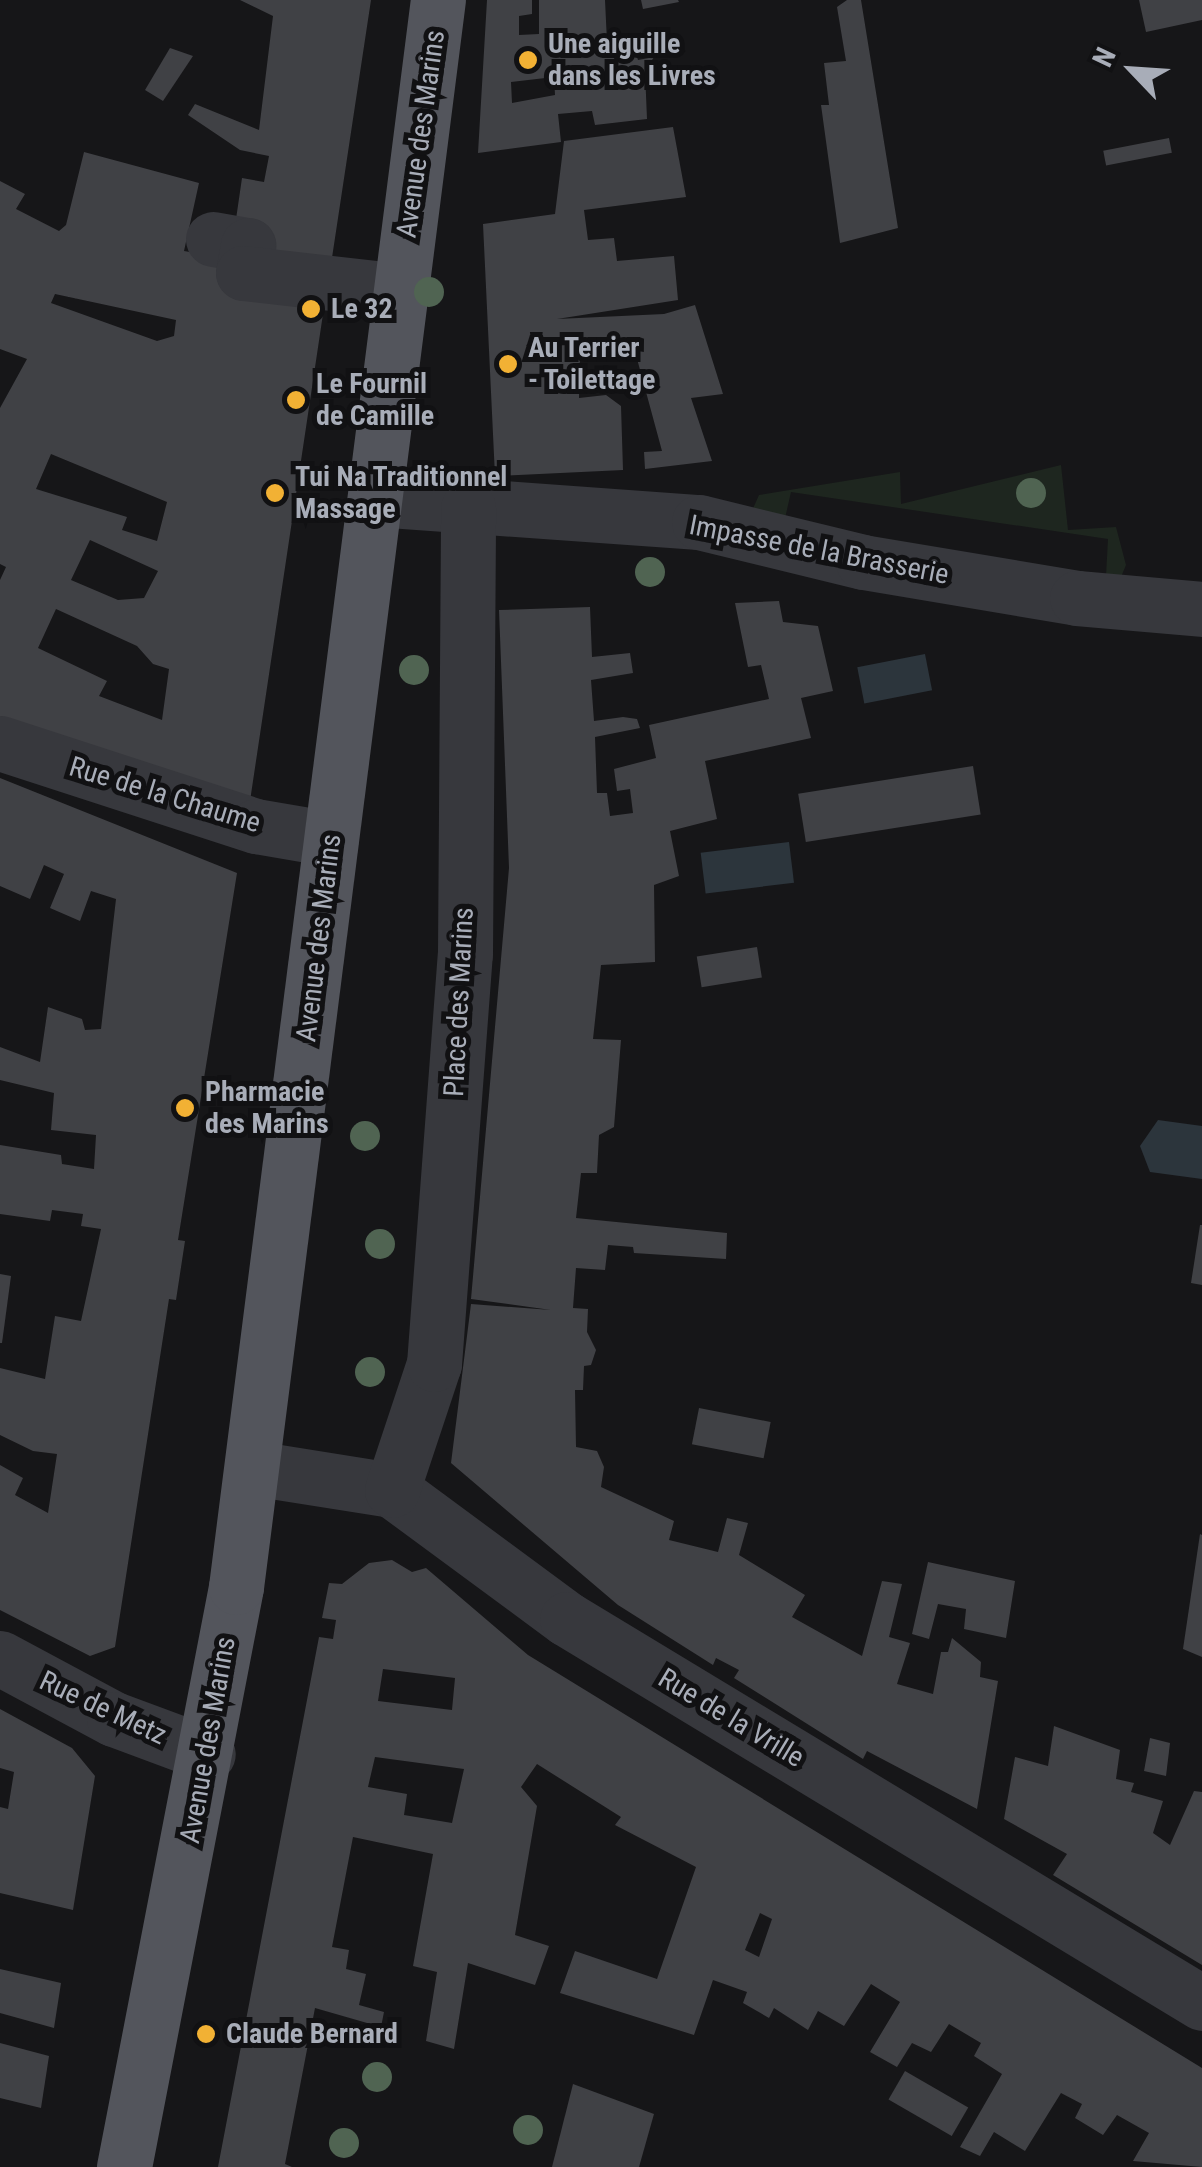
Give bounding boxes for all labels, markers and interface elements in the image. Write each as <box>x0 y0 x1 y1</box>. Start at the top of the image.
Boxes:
north arrow <box>1082 20 1182 120</box>
place label: Une aiguille dans les Livres <box>548 27 716 93</box>
street label: Avenue des Marins <box>390 28 452 240</box>
text: N <box>1086 42 1123 72</box>
marker: Une aiguille dans les Livres <box>517 49 539 71</box>
place label: Le 32 <box>331 292 393 326</box>
marker: Le 32 <box>300 298 322 320</box>
place label: Au Terrier - Toilettage <box>528 331 656 397</box>
marker: Au Terrier - Toilettage <box>497 353 519 375</box>
place label: Le Fournil de Camille <box>316 367 434 433</box>
marker: Le Fournil de Camille <box>285 389 307 411</box>
place label: Tui Na Traditionnel Massage <box>295 460 508 526</box>
marker: Tui Na Traditionnel Massage <box>264 482 286 504</box>
street label: Impasse de la Brasserie <box>686 508 952 592</box>
street label: Rue de la Chaume <box>65 750 265 840</box>
street label: Avenue des Marins <box>290 832 348 1044</box>
street label: Place des Marins <box>437 906 481 1098</box>
place label: Pharmacie des Marins <box>205 1075 329 1141</box>
marker: Pharmacie des Marins <box>174 1097 196 1119</box>
street label: Avenue des Marins <box>173 1634 243 1846</box>
street label: Rue de la Vrille <box>652 1661 810 1775</box>
street label: Rue de Metz <box>34 1664 172 1752</box>
place label: Claude Bernard <box>226 2017 398 2051</box>
marker: Claude Bernard <box>195 2023 217 2045</box>

